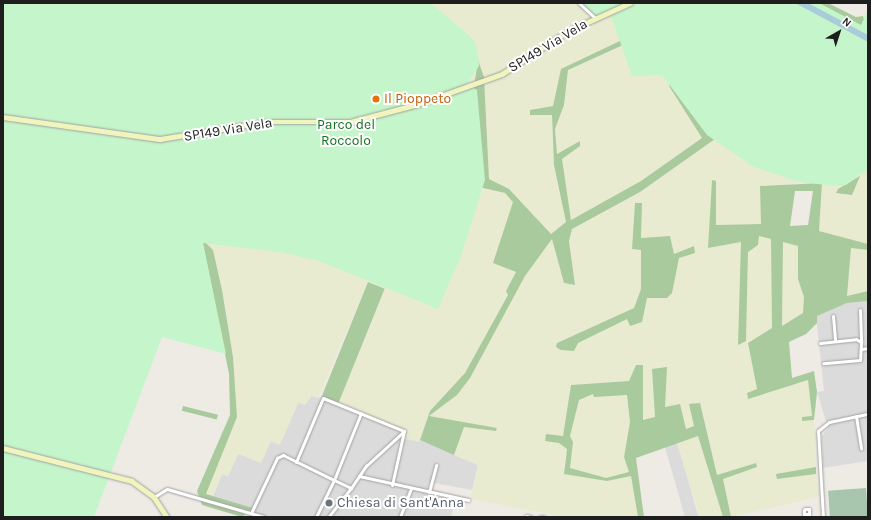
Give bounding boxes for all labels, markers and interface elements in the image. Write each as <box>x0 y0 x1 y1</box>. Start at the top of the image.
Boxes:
north arrow <box>819 12 859 52</box>
text: N <box>840 15 854 30</box>
street label: SP149 Via Vela <box>505 16 591 76</box>
place label: Il Pioppeto <box>384 91 451 107</box>
marker: Il Pioppeto <box>371 94 381 104</box>
street label: SP149 Via Vela <box>183 115 273 145</box>
park label: Parco del Roccolo <box>317 117 375 150</box>
place label: Chiesa di Sant'Anna <box>337 495 464 511</box>
marker: Chiesa di Sant'Anna <box>324 498 334 508</box>

